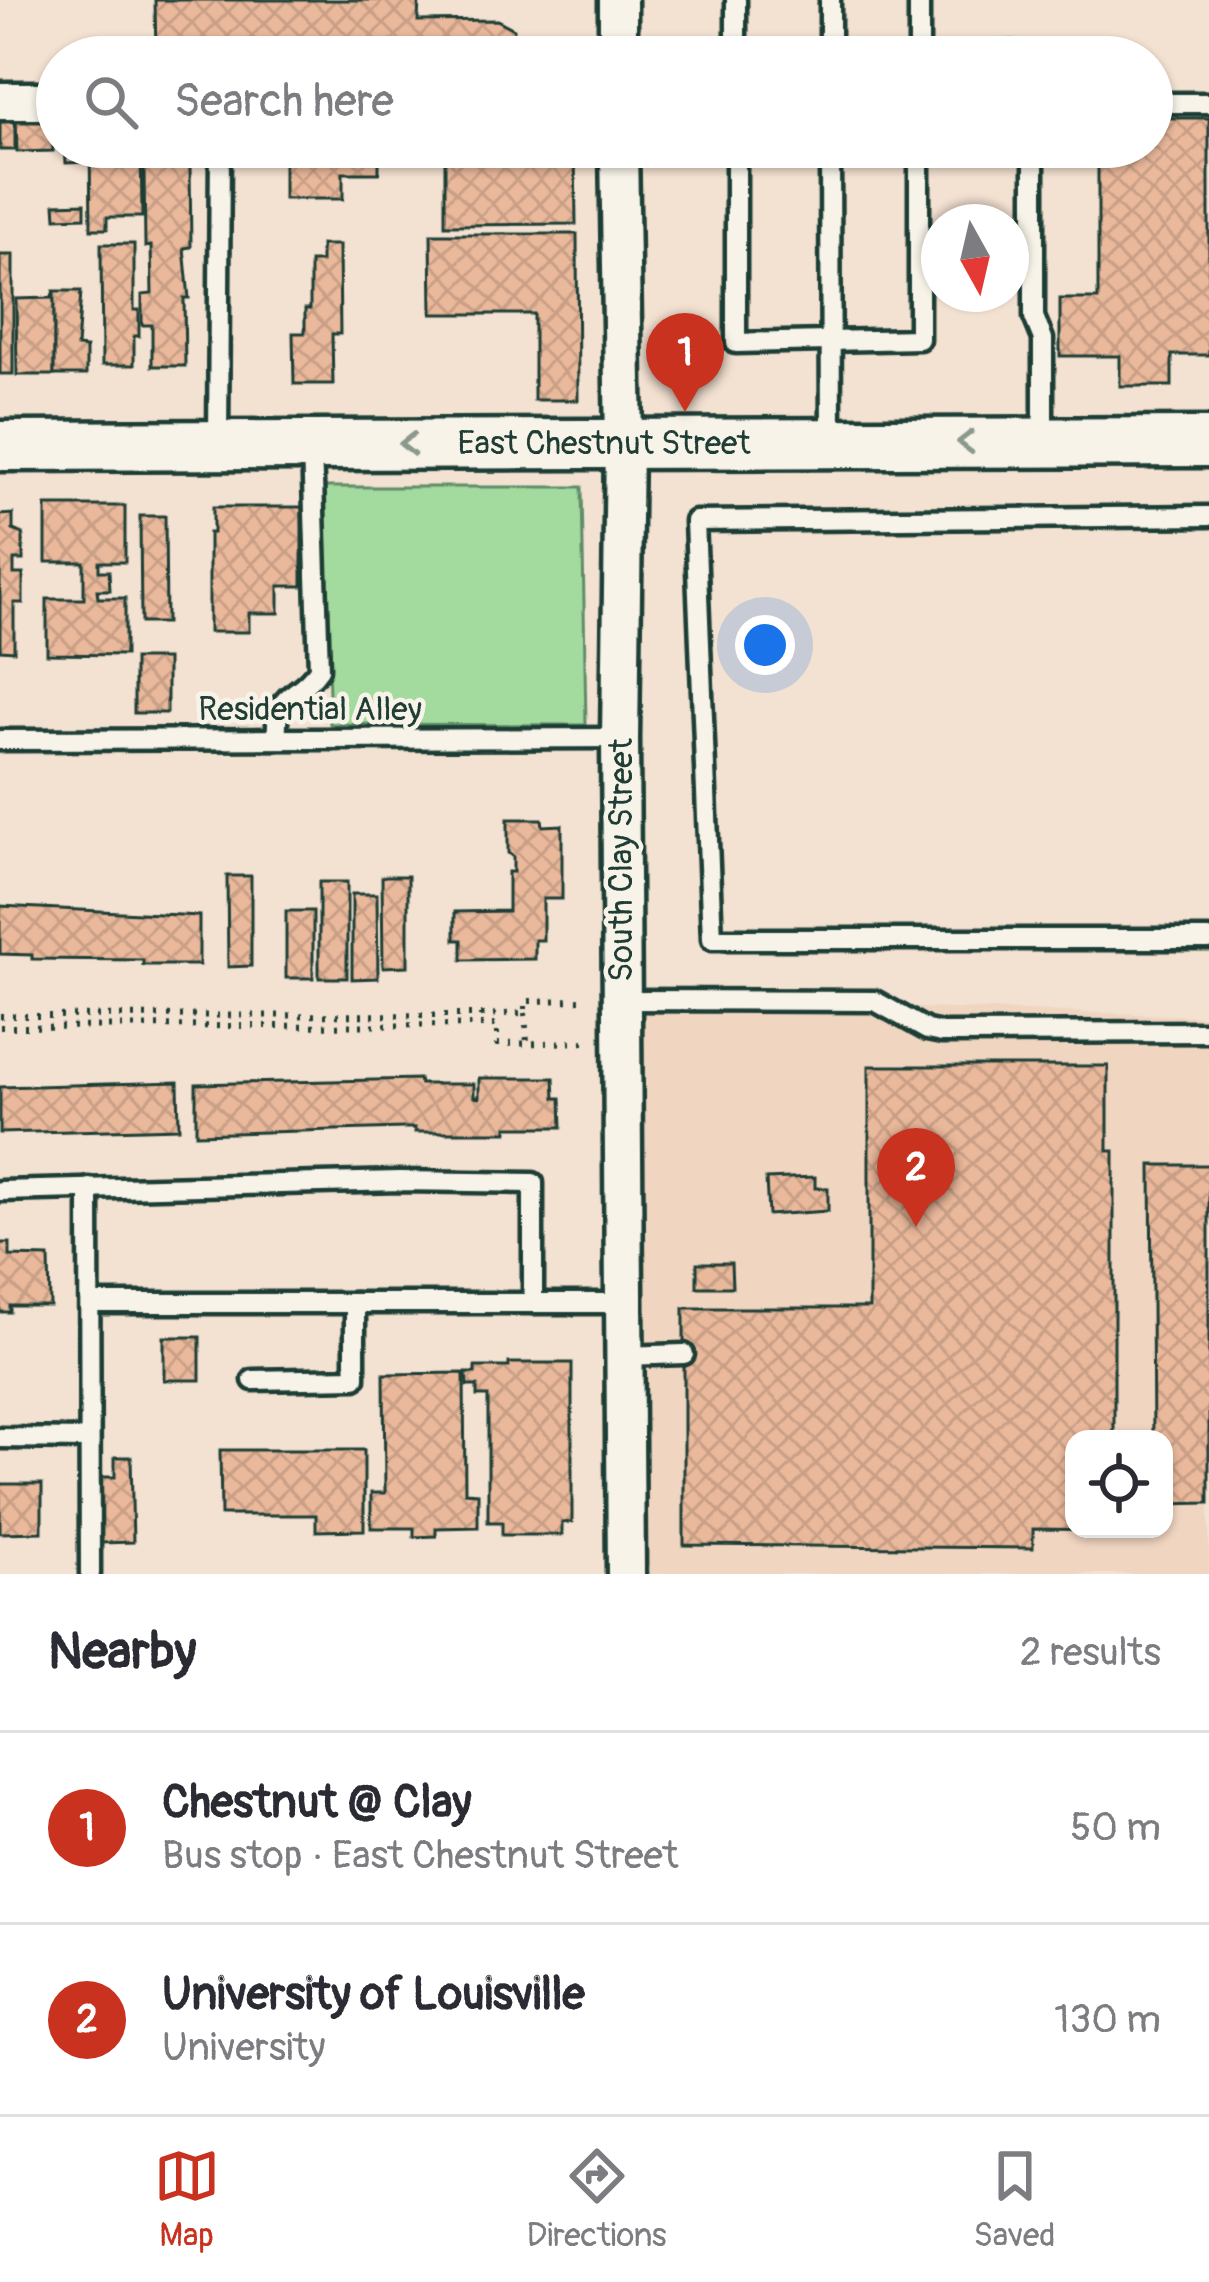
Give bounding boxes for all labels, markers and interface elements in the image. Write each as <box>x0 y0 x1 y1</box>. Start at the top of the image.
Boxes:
search box <box>36 36 1173 168</box>
icon: search <box>78 69 144 135</box>
text: Search here <box>174 74 394 130</box>
north arrow <box>921 204 1029 312</box>
pin: 1 <box>646 313 724 412</box>
street label: East Chestnut Street <box>457 423 751 464</box>
one-way arrow <box>956 429 974 455</box>
one-way arrow <box>398 430 417 456</box>
your location <box>735 615 795 675</box>
street label: Residential Alley <box>198 689 422 730</box>
street label: South Clay Street <box>601 737 642 982</box>
pin: 2 <box>877 1128 955 1227</box>
map controls <box>1065 1430 1173 1538</box>
button: locate <box>1065 1430 1173 1538</box>
text: Nearby <box>48 1620 196 1684</box>
text: 2 results <box>1020 1628 1161 1677</box>
text: Chestnut @ Clay <box>162 1775 472 1831</box>
text: 1 <box>79 1803 95 1852</box>
text: 50 m <box>1070 1803 1161 1852</box>
text: Bus stop · East Chestnut Street <box>162 1831 678 1880</box>
text: University of Louisville <box>162 1967 585 2023</box>
text: 2 <box>76 1995 98 2044</box>
text: 130 m <box>1054 1995 1161 2044</box>
text: University <box>162 2023 325 2072</box>
tab: Map <box>154 2143 220 2256</box>
tab: Directions <box>527 2143 667 2256</box>
tab: Saved <box>974 2143 1055 2256</box>

